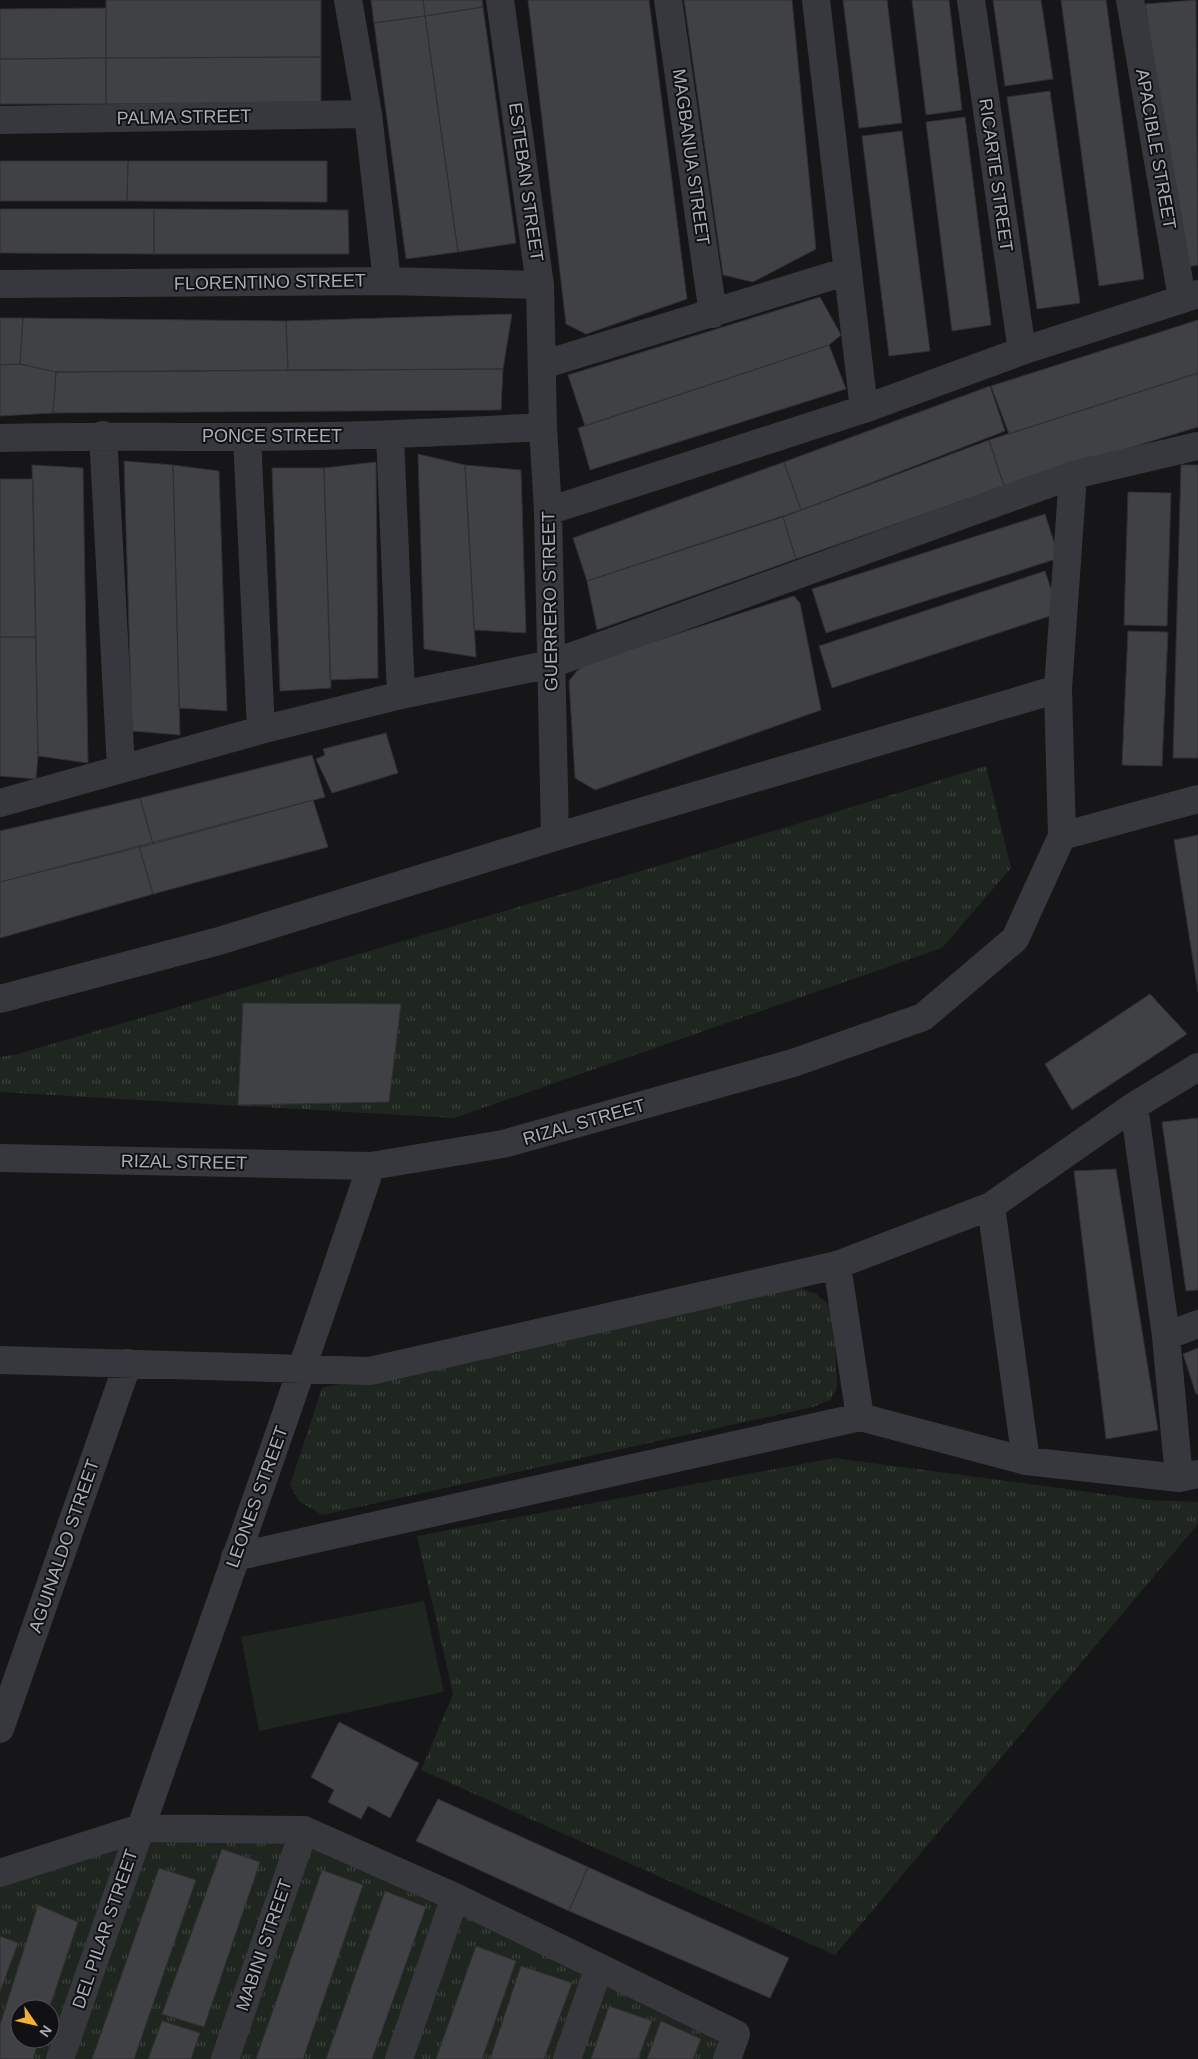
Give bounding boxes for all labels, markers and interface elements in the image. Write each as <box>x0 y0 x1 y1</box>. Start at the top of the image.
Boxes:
street label: MAGBANUA STREET <box>669 67 713 247</box>
street label: APACIBLE STREET <box>1132 67 1180 231</box>
street label: RICARTE STREET <box>975 97 1017 253</box>
street label: ESTEBAN STREET <box>505 101 547 263</box>
street label: PALMA STREET <box>116 106 252 128</box>
street label: FLORENTINO STREET <box>174 270 366 294</box>
street label: PONCE STREET <box>202 426 342 446</box>
street label: GUERRERO STREET <box>538 511 562 691</box>
street label: RIZAL STREET <box>521 1095 647 1149</box>
street label: RIZAL STREET <box>121 1151 247 1173</box>
street label: LEONES STREET <box>222 1424 292 1570</box>
street label: AGUINALDO STREET <box>25 1457 103 1635</box>
street label: DEL PILAR STREET <box>68 1847 142 2011</box>
street label: MABINI STREET <box>232 1876 296 2014</box>
north arrow <box>10 1999 60 2049</box>
text: N <box>36 2023 55 2040</box>

